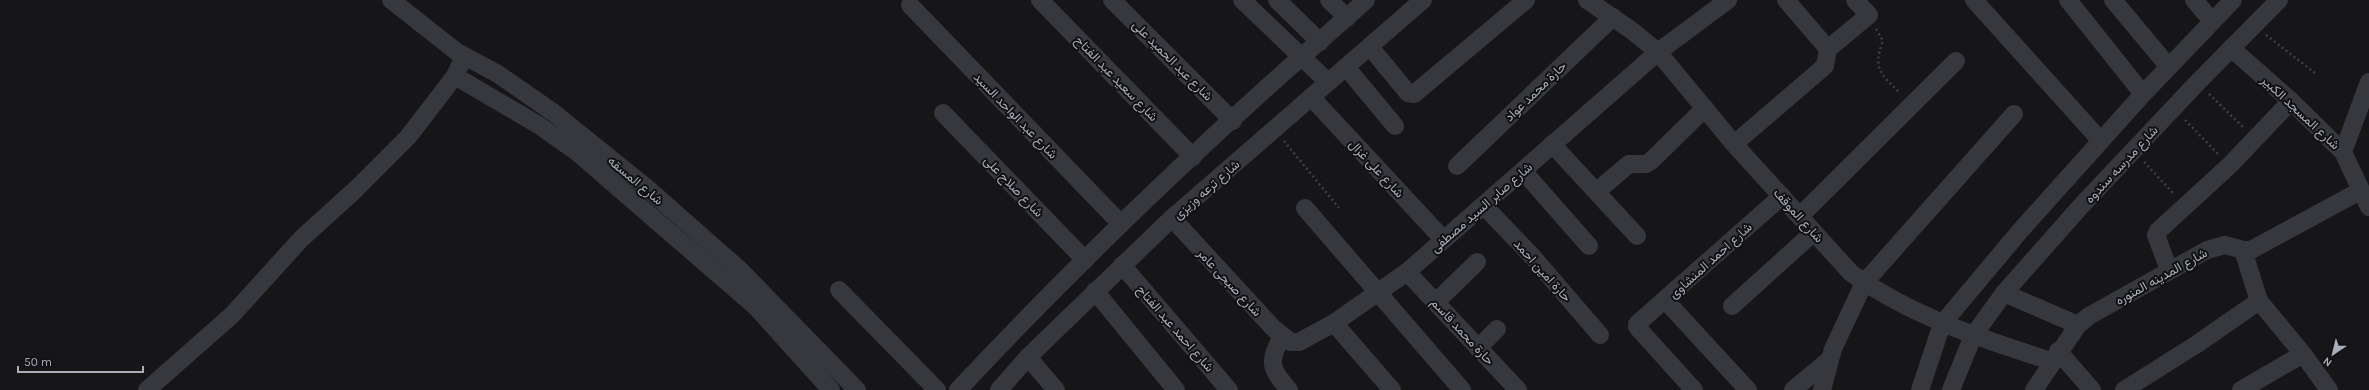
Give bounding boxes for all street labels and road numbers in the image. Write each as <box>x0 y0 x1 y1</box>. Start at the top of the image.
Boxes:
street label: شارع عبد الحميد على <box>1128 17 1216 105</box>
street label: شارع سعيد عبد الفتاح <box>1070 32 1161 126</box>
street label: حارة محمد عواد <box>1501 58 1570 125</box>
street label: شارع عبد الواحد السيد <box>969 69 1061 163</box>
street label: شارع المسجد الكبير <box>2256 72 2343 154</box>
street label: شارع مدرسه سندوه <box>2082 123 2162 207</box>
street label: شارع على غزال <box>1344 136 1407 202</box>
street label: شارع المسقه <box>604 153 666 209</box>
street label: شارع صلاح على <box>979 153 1047 221</box>
street label: شارع ترعه وزيزى <box>1170 157 1244 224</box>
street label: شارع صابر السيد مصطفى <box>1427 159 1537 257</box>
street label: شارع الموقف <box>1769 185 1827 247</box>
street label: شارع احمد المنشاوى <box>1666 219 1756 303</box>
street label: حارة امين احمد <box>1510 236 1575 305</box>
street label: شارع صبحى عامر <box>1192 245 1265 321</box>
street label: شارع المدينه المنوره <box>2113 245 2211 310</box>
street label: شارع احمد عبد الفتاح <box>1132 282 1217 376</box>
street label: حارة محمد قاسم <box>1427 295 1498 369</box>

